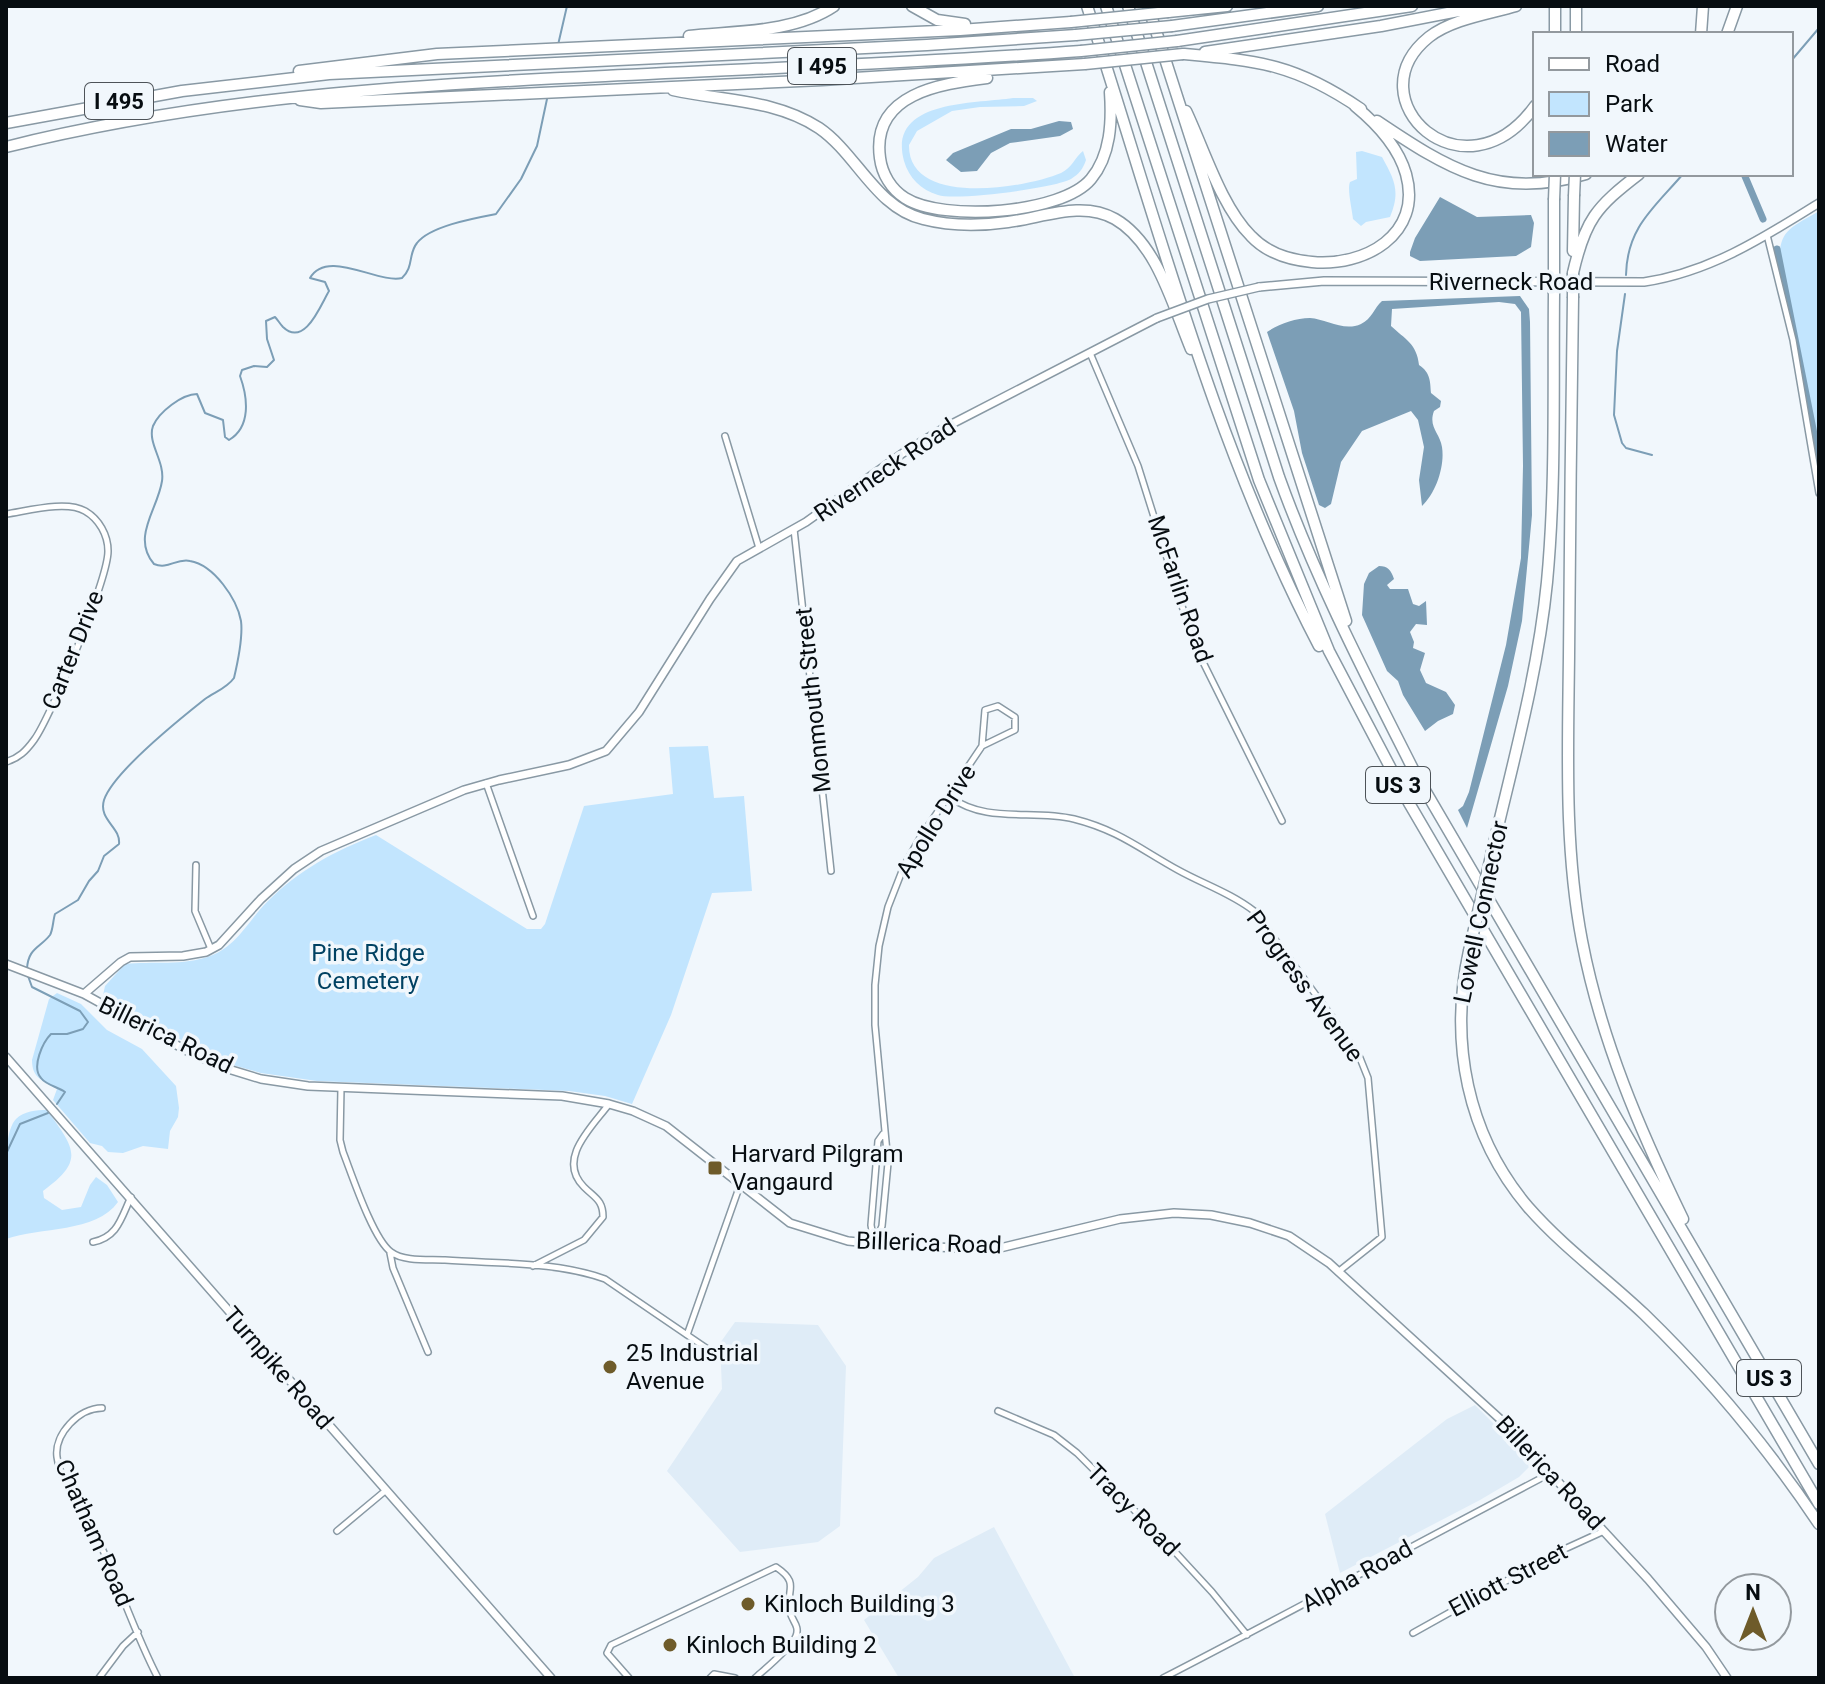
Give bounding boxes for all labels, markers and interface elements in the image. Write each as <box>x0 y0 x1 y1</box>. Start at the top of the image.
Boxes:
legend <box>1533 32 1793 176</box>
road number: I 495 <box>788 48 856 84</box>
text: Road <box>1605 50 1660 78</box>
road number: I 495 <box>85 83 153 119</box>
text: Park <box>1605 90 1654 118</box>
text: Water <box>1605 130 1668 158</box>
street label: Riverneck Road <box>1429 268 1593 296</box>
street label: Riverneck Road <box>809 412 961 528</box>
street label: McFarlin Road <box>1142 512 1218 666</box>
street label: Carter Drive <box>36 586 110 714</box>
street label: Monmouth Street <box>789 606 837 794</box>
street label: Apollo Drive <box>890 759 982 883</box>
road number: US 3 <box>1366 767 1430 803</box>
street label: Lowell Connector <box>1448 818 1514 1006</box>
street label: Progress Avenue <box>1241 905 1369 1067</box>
park label: Pine Ridge Cemetery <box>311 939 425 995</box>
street label: Billerica Road <box>94 990 238 1080</box>
place label: Harvard Pilgram Vangaurd <box>731 1140 903 1196</box>
marker: Harvard Pilgram Vangaurd <box>706 1159 724 1177</box>
street label: Billerica Road <box>856 1226 1002 1260</box>
street label: Turnpike Road <box>217 1301 339 1435</box>
place label: 25 Industrial Avenue <box>626 1339 759 1395</box>
marker: 25 Industrial Avenue <box>601 1358 619 1376</box>
road number: US 3 <box>1737 1360 1801 1396</box>
street label: Billerica Road <box>1490 1410 1610 1536</box>
street label: Chatham Road <box>49 1455 139 1611</box>
street label: Tracy Road <box>1081 1458 1185 1562</box>
street label: Alpha Road <box>1297 1534 1417 1618</box>
street label: Elliott Street <box>1444 1537 1572 1623</box>
north arrow <box>1713 1572 1793 1652</box>
text: N <box>1745 1580 1761 1605</box>
place label: Kinloch Building 3 <box>764 1590 955 1618</box>
marker: Kinloch Building 3 <box>739 1595 757 1613</box>
place label: Kinloch Building 2 <box>686 1631 877 1659</box>
marker: Kinloch Building 2 <box>661 1636 679 1654</box>

